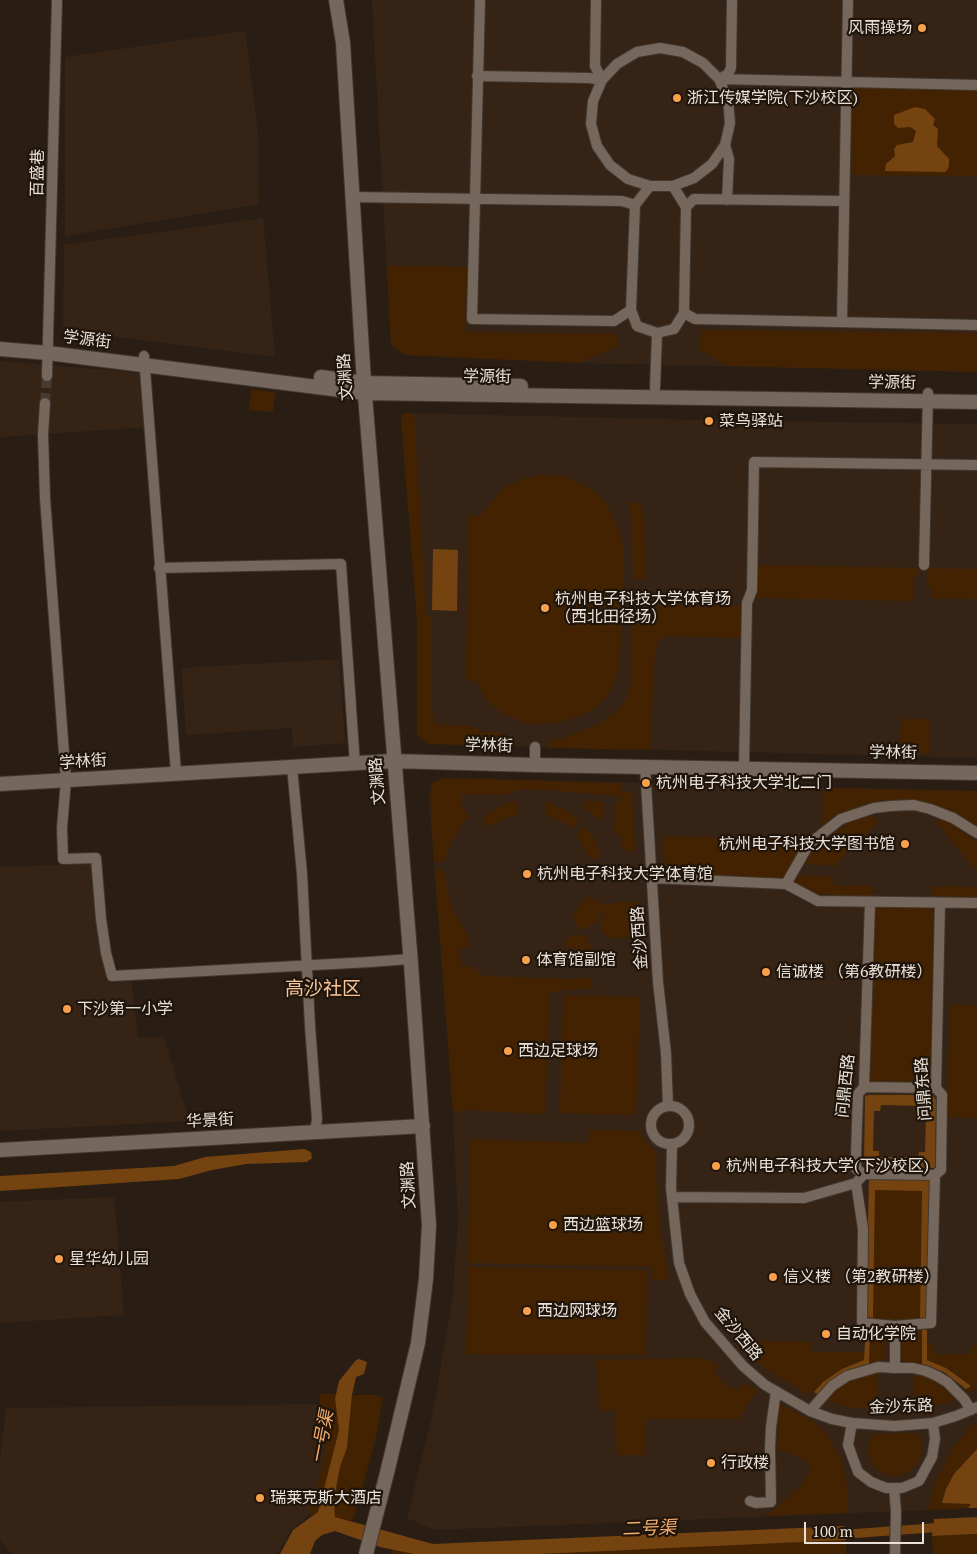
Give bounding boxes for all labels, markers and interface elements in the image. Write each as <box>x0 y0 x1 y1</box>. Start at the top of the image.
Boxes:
place label: 风雨操场 <box>848 18 912 38</box>
marker: 风雨操场 <box>916 22 928 34</box>
place label: 浙江传媒学院(下沙校区) <box>687 88 858 108</box>
marker: 浙江传媒学院(下沙校区) <box>671 92 683 104</box>
street label: 百盛巷 <box>28 149 48 197</box>
street label: 学源街 <box>62 328 112 352</box>
street label: 文渊路 <box>335 352 357 402</box>
street label: 学源街 <box>463 367 511 387</box>
street label: 学源街 <box>868 373 916 393</box>
place label: 菜鸟驿站 <box>719 411 783 431</box>
marker: 菜鸟驿站 <box>703 415 715 427</box>
place label: 杭州电子科技大学体育场 （西北田径场） <box>555 589 731 627</box>
marker: 杭州电子科技大学体育场 （西北田径场） <box>539 602 551 614</box>
street label: 学林街 <box>465 736 513 756</box>
street label: 学林街 <box>869 743 917 763</box>
street label: 学林街 <box>58 751 108 773</box>
street label: 文渊路 <box>366 756 390 806</box>
place label: 杭州电子科技大学北二门 <box>656 773 832 793</box>
marker: 杭州电子科技大学北二门 <box>640 777 652 789</box>
place label: 杭州电子科技大学图书馆 <box>719 834 895 854</box>
marker: 杭州电子科技大学图书馆 <box>899 838 911 850</box>
place label: 杭州电子科技大学体育馆 <box>537 864 713 884</box>
marker: 杭州电子科技大学体育馆 <box>521 868 533 880</box>
street label: 金沙西路 <box>628 905 652 971</box>
place label: 体育馆副馆 <box>536 950 616 970</box>
marker: 体育馆副馆 <box>520 954 532 966</box>
place label: 信诚楼 （第6教研楼） <box>776 962 932 982</box>
marker: 信诚楼 （第6教研楼） <box>760 966 772 978</box>
district label: 高沙社区 <box>285 979 361 1001</box>
place label: 下沙第一小学 <box>77 999 173 1019</box>
marker: 下沙第一小学 <box>61 1003 73 1015</box>
place label: 西边足球场 <box>518 1041 598 1061</box>
marker: 西边足球场 <box>502 1045 514 1057</box>
street label: 问鼎西路 <box>833 1053 859 1119</box>
street label: 问鼎东路 <box>912 1056 936 1122</box>
street label: 华景街 <box>186 1110 234 1132</box>
place label: 杭州电子科技大学(下沙校区) <box>726 1156 929 1176</box>
marker: 杭州电子科技大学(下沙校区) <box>710 1160 722 1172</box>
street label: 文渊路 <box>398 1161 420 1209</box>
place label: 西边篮球场 <box>563 1215 643 1235</box>
marker: 西边篮球场 <box>547 1219 559 1231</box>
place label: 星华幼儿园 <box>69 1249 149 1269</box>
marker: 星华幼儿园 <box>53 1253 65 1265</box>
place label: 信义楼 （第2教研楼） <box>783 1267 939 1287</box>
marker: 信义楼 （第2教研楼） <box>767 1271 779 1283</box>
place label: 西边网球场 <box>537 1301 617 1321</box>
street label: 金沙西路 <box>710 1303 766 1365</box>
marker: 西边网球场 <box>521 1305 533 1317</box>
place label: 自动化学院 <box>836 1324 916 1344</box>
marker: 自动化学院 <box>820 1328 832 1340</box>
street label: 金沙东路 <box>869 1396 933 1418</box>
water label: 一号渠 <box>307 1408 339 1466</box>
place label: 行政楼 <box>721 1453 769 1473</box>
marker: 行政楼 <box>705 1457 717 1469</box>
place label: 瑞莱克斯大酒店 <box>270 1488 382 1508</box>
marker: 瑞莱克斯大酒店 <box>254 1492 266 1504</box>
scale bar <box>807 1512 927 1544</box>
water label: 二号渠 <box>622 1517 676 1541</box>
text: 100 m <box>812 1521 853 1541</box>

